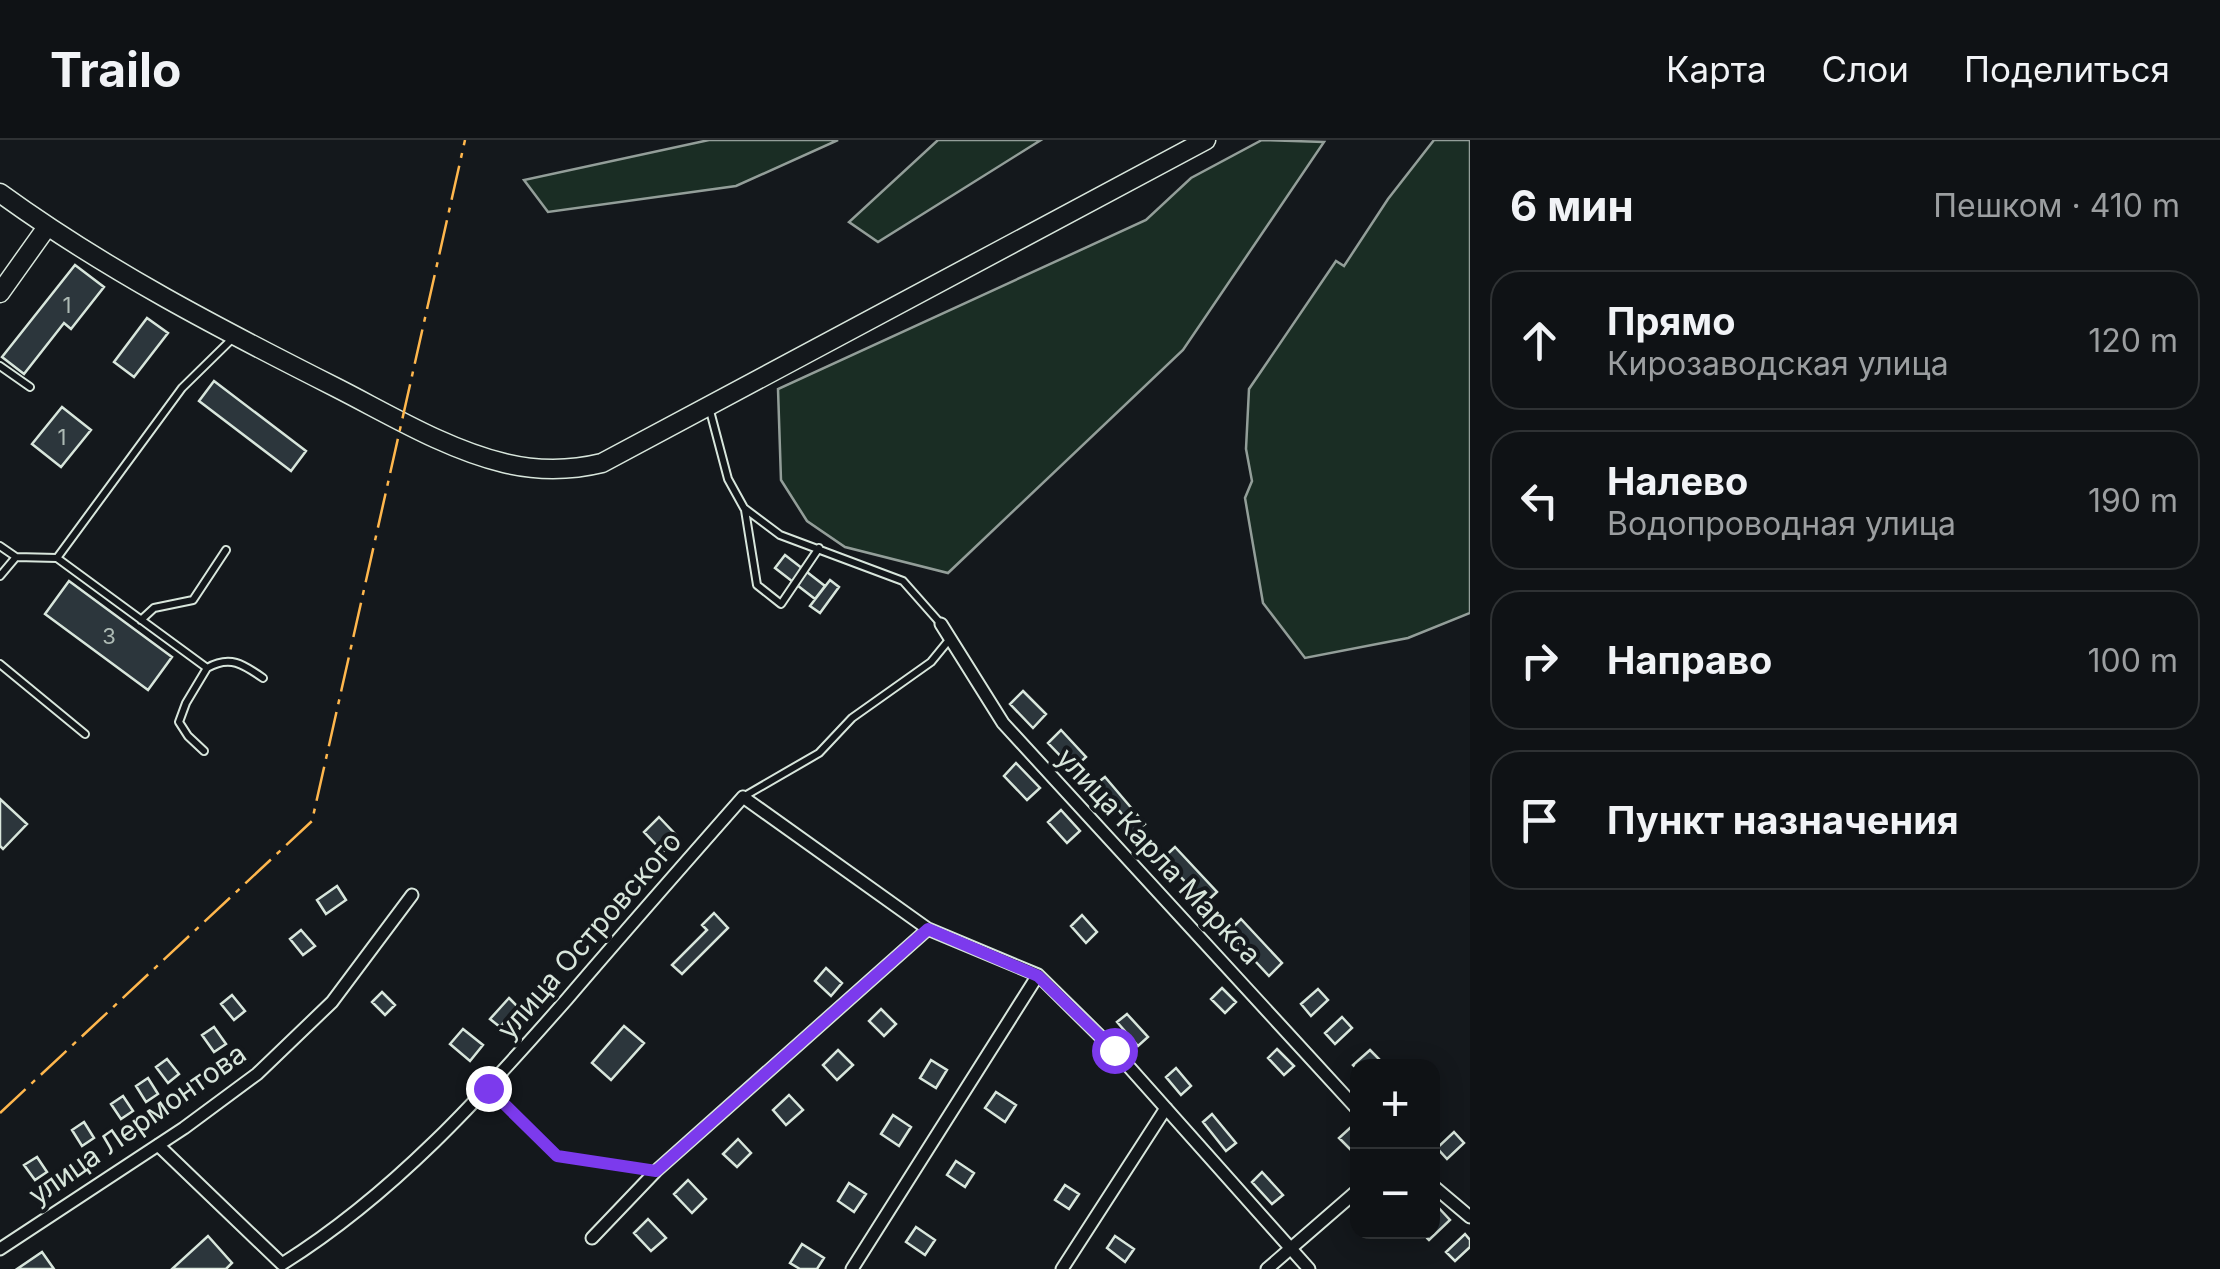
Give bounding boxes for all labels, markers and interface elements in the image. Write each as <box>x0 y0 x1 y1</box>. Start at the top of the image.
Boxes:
text: Trailo <box>50 40 182 99</box>
text: Карта <box>1666 48 1767 90</box>
text: Слои <box>1822 48 1909 90</box>
text: Поделиться <box>1964 48 2170 90</box>
text: 6 мин <box>1510 180 1634 231</box>
text: Пешком · 410 m <box>1933 186 2180 225</box>
house number: 1 <box>63 292 71 318</box>
text: Прямо <box>1607 298 1735 344</box>
icon: ahead <box>1512 313 1567 368</box>
text: 120 m <box>2088 321 2178 360</box>
text: Кирозаводская улица <box>1607 344 1949 383</box>
house number: 1 <box>58 424 66 450</box>
text: Налево <box>1607 458 1748 504</box>
icon: left <box>1512 473 1567 528</box>
text: 190 m <box>2088 481 2178 520</box>
text: Водопроводная улица <box>1607 504 1956 543</box>
house number: 3 <box>102 623 116 649</box>
icon: right <box>1512 633 1567 688</box>
text: Направо <box>1607 637 1772 683</box>
text: 100 m <box>2088 641 2178 680</box>
street label: улица Карла Маркса <box>1050 741 1268 971</box>
icon: arrive <box>1512 793 1567 848</box>
text: Пункт назначения <box>1607 797 1959 843</box>
street label: улица Островского <box>490 824 688 1046</box>
route start <box>1092 1028 1138 1074</box>
street label: улица Лермонтова <box>22 1036 252 1212</box>
map controls <box>1350 1059 1440 1239</box>
button: + <box>1350 1059 1440 1149</box>
route end <box>466 1066 512 1112</box>
button: − <box>1350 1149 1440 1239</box>

